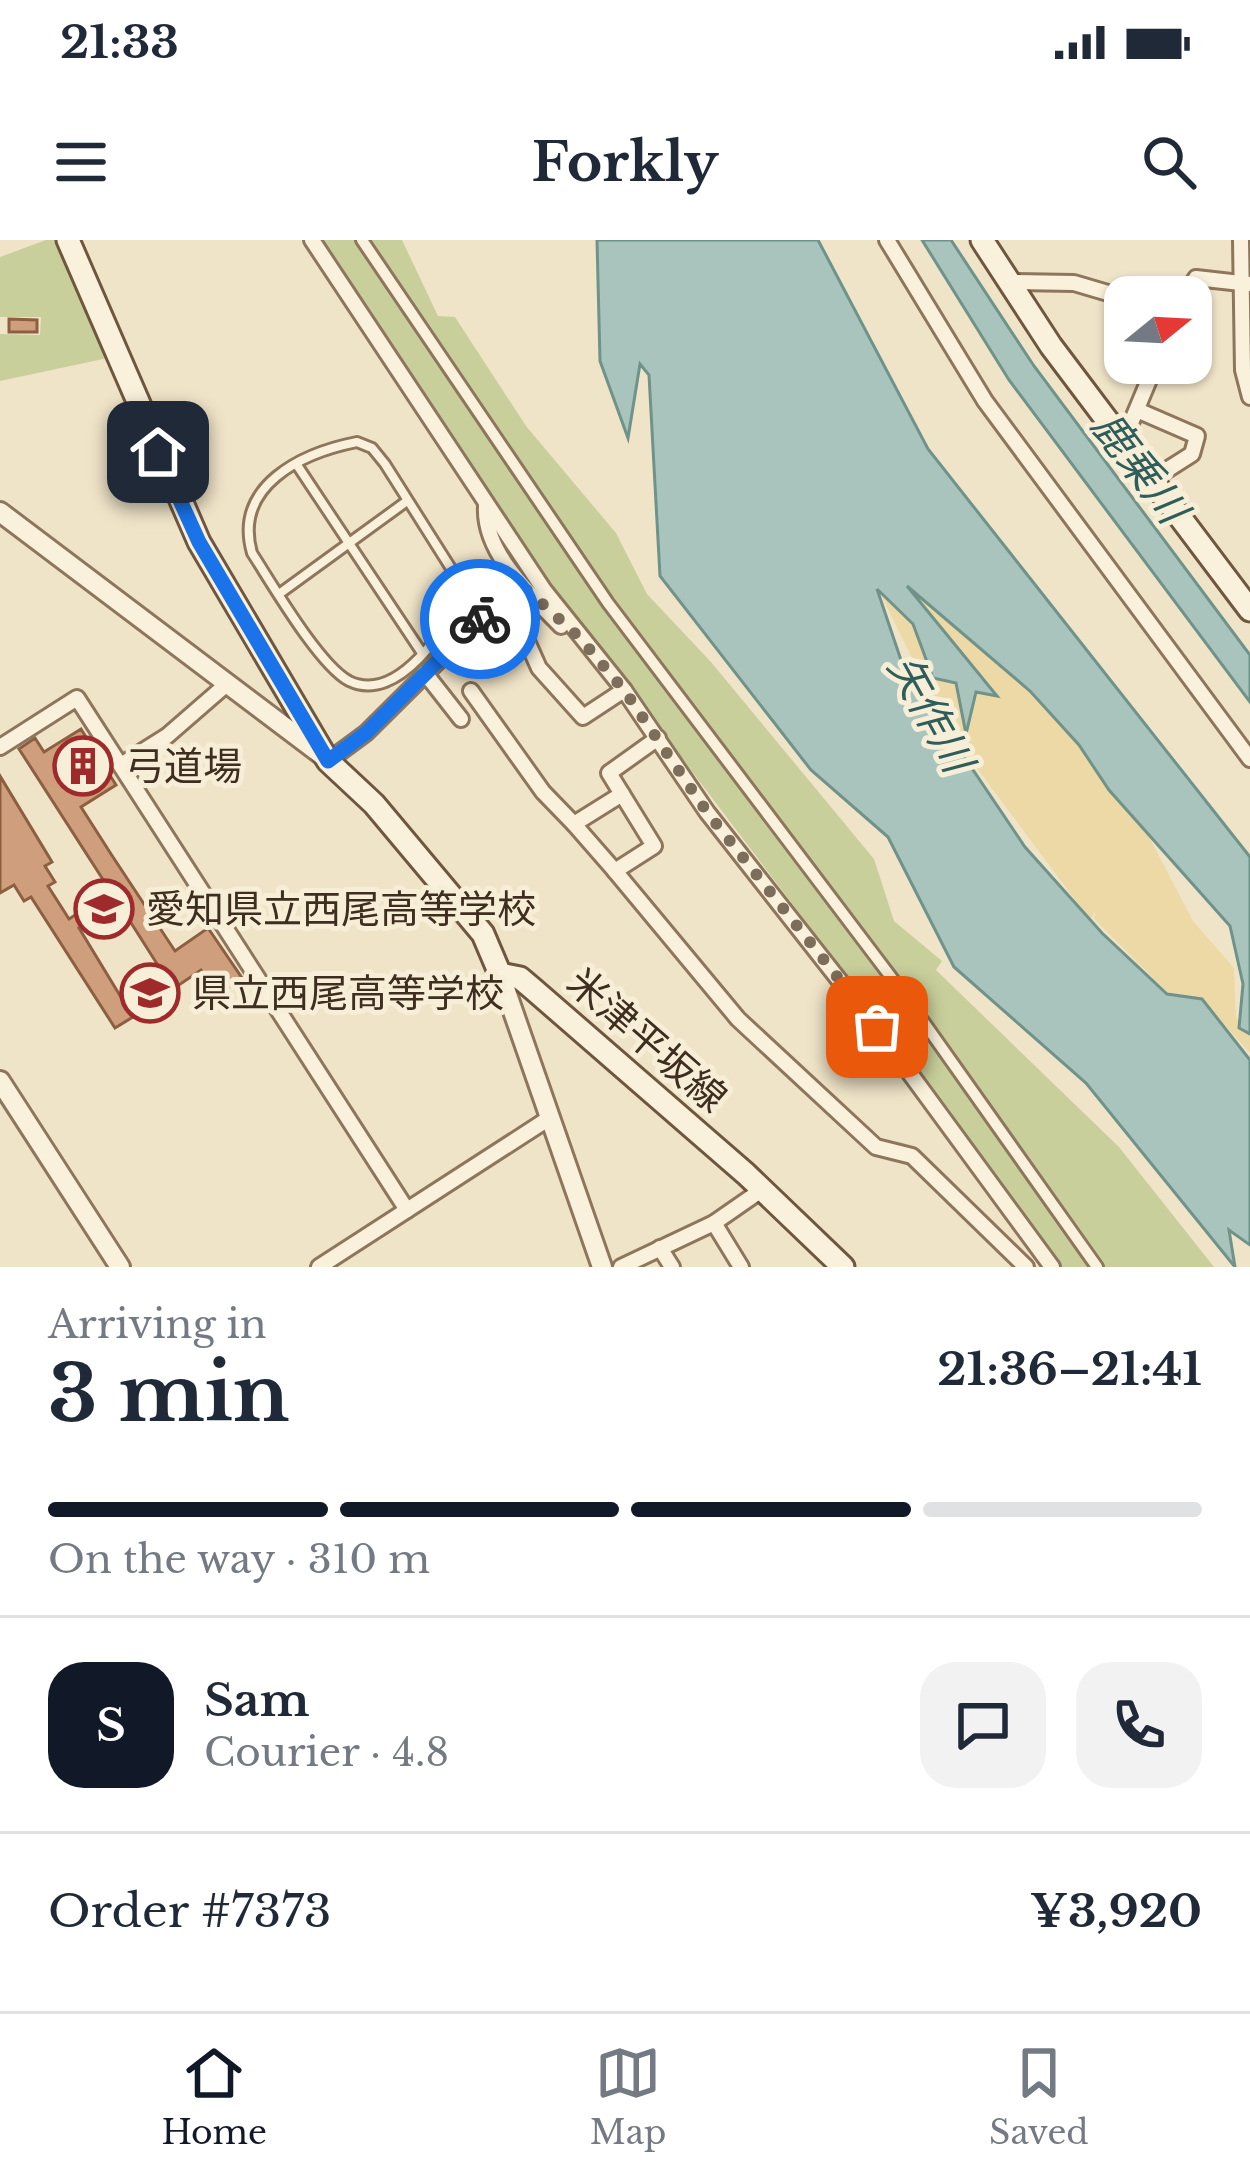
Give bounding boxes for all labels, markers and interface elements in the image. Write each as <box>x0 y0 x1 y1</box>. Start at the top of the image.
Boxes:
text: 21:33 <box>60 14 179 70</box>
icon: menu <box>48 129 114 195</box>
text: Forkly <box>532 129 718 196</box>
icon: search <box>1136 129 1202 195</box>
north arrow <box>1104 276 1212 384</box>
map controls <box>1104 276 1212 384</box>
pin <box>107 401 209 503</box>
water label: 鹿乗川 <box>1081 401 1201 536</box>
icon: home <box>125 419 191 485</box>
courier <box>420 559 540 679</box>
icon: bike <box>447 586 513 652</box>
water label: 矢作川 <box>878 645 986 784</box>
building icon: 弓道場 <box>52 735 114 797</box>
place label: 弓道場 <box>125 742 242 791</box>
school or university icon: 愛知県立西尾高等学校 <box>73 878 135 940</box>
place label: 愛知県立西尾高等学校 <box>146 885 536 934</box>
street label: 米津平坂線 <box>557 958 737 1122</box>
school or university icon: 県立西尾高等学校 <box>119 962 181 1024</box>
place label: 県立西尾高等学校 <box>192 969 504 1018</box>
pin <box>826 976 928 1078</box>
icon: bag <box>844 994 910 1060</box>
text: Arriving in <box>48 1300 267 1349</box>
text: 21:36–21:41 <box>937 1341 1202 1397</box>
text: 3 min <box>48 1345 290 1442</box>
text: On the way · 310 m <box>48 1535 430 1584</box>
button: chat <box>920 1662 1046 1788</box>
button: phone <box>1076 1662 1202 1788</box>
text: Sam <box>204 1672 309 1728</box>
text: S <box>96 1697 126 1753</box>
text: Courier · 4.8 <box>204 1728 449 1777</box>
text: Order #7373 <box>48 1883 332 1939</box>
text: ¥3,920 <box>1030 1883 1202 1939</box>
tab: Home <box>161 2040 267 2153</box>
tab: Map <box>590 2040 666 2153</box>
tab: Saved <box>989 2040 1089 2153</box>

